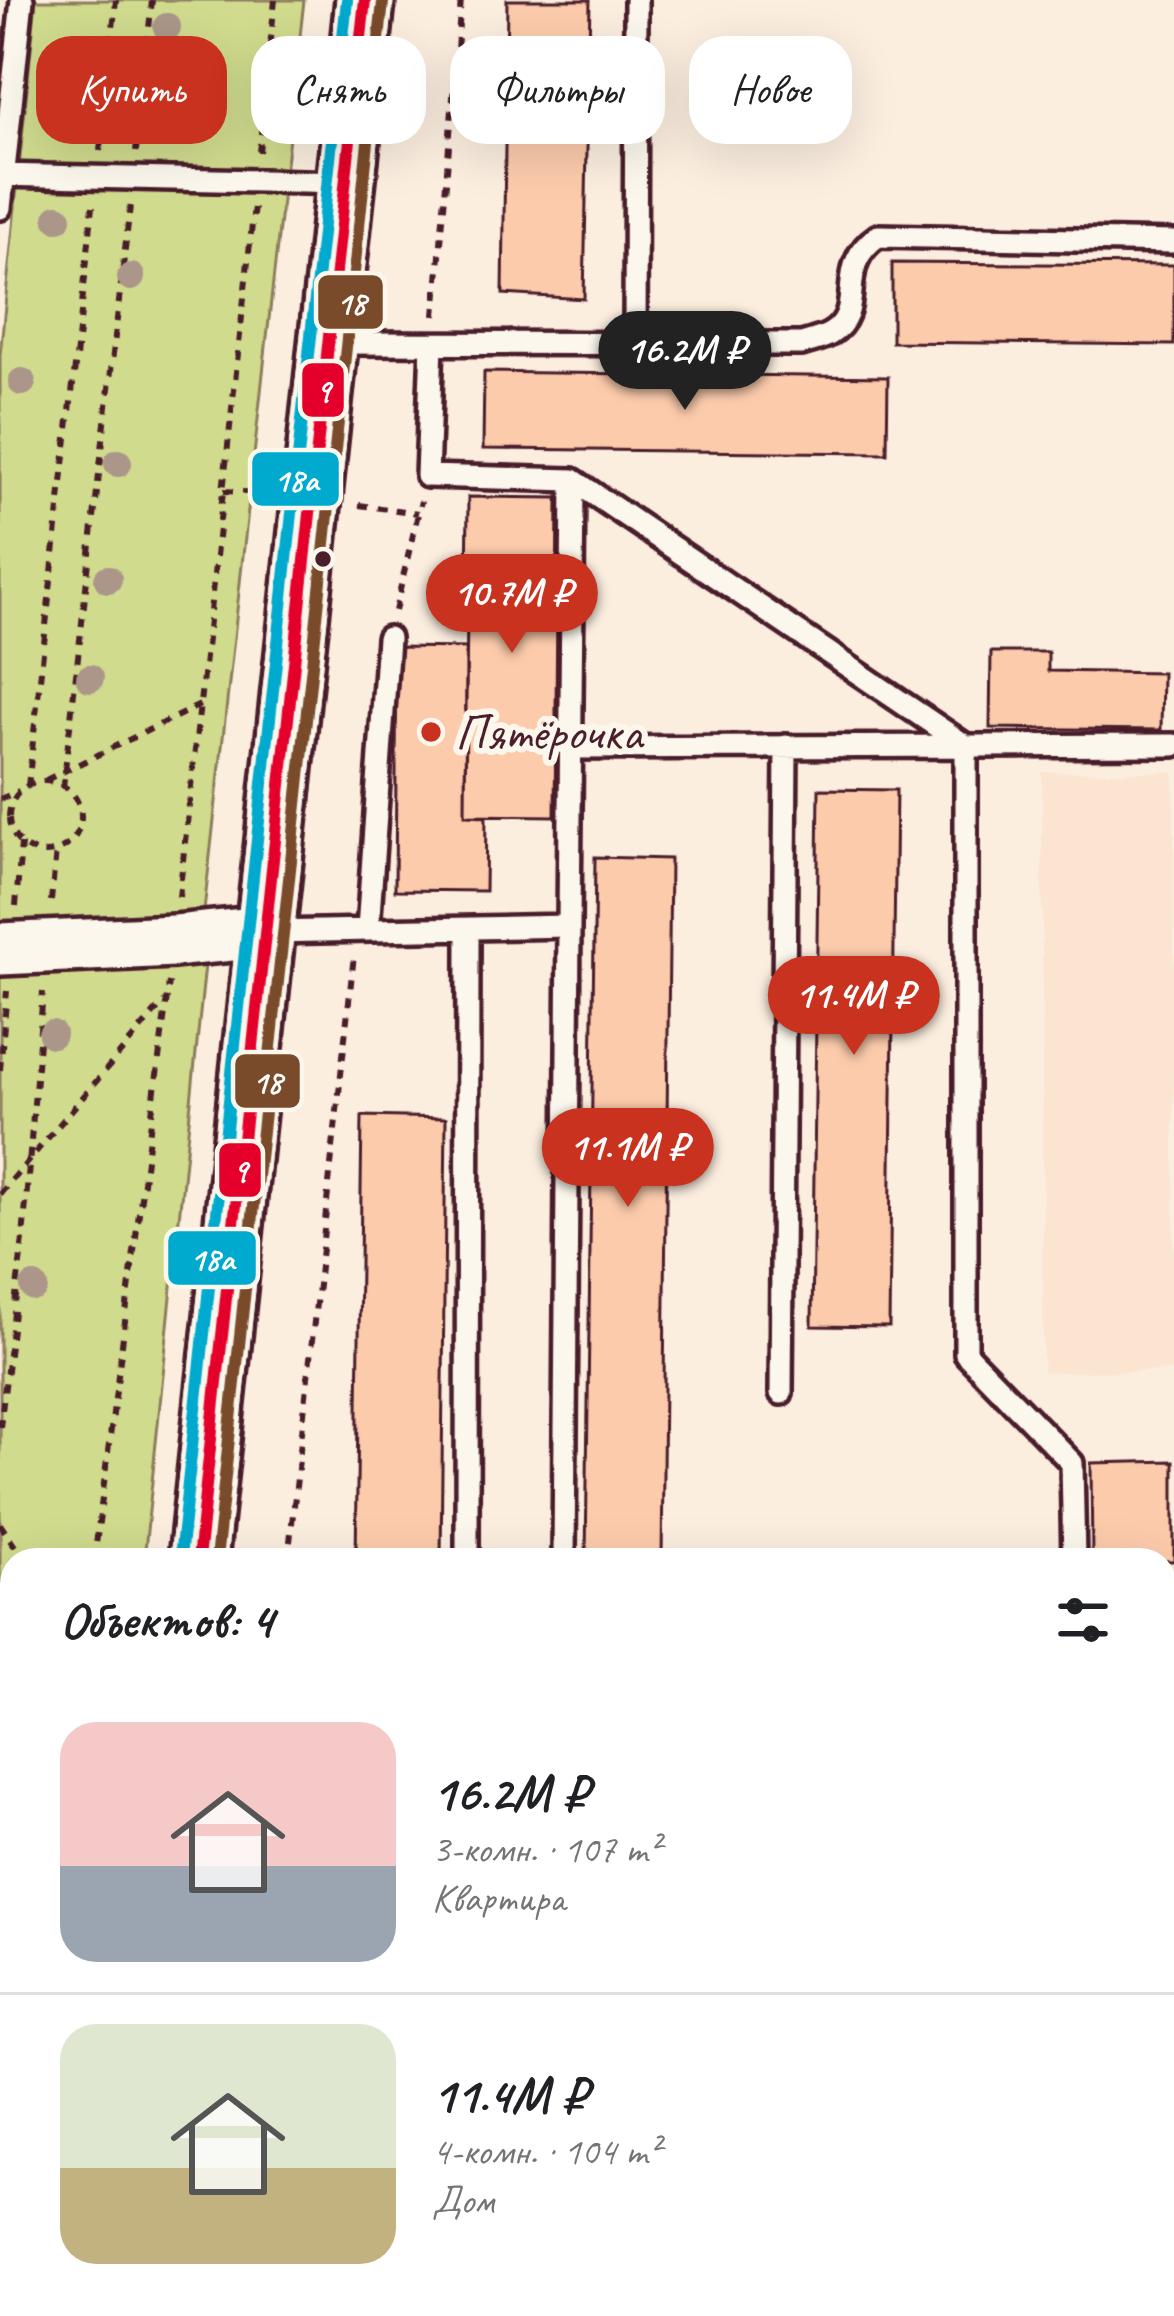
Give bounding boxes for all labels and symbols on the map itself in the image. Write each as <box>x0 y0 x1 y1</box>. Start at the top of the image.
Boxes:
line badge: 18 <box>316 273 385 331</box>
text: 18 <box>336 282 370 324</box>
pin: 16.2M ₽ <box>574 311 796 413</box>
line badge: 9 <box>300 361 346 419</box>
text: 9 <box>316 370 334 412</box>
line badge: 18а <box>250 450 341 508</box>
text: 18а <box>274 459 320 501</box>
unlabelled marker <box>312 548 334 570</box>
pin: 10.7M ₽ <box>401 554 623 656</box>
place label: Пятёрочка <box>455 700 645 764</box>
marker: Пятёрочка <box>418 719 444 745</box>
pin: 11.4M ₽ <box>743 956 965 1058</box>
line badge: 18 <box>233 1052 302 1110</box>
text: 18 <box>252 1061 286 1103</box>
pin: 11.1M ₽ <box>517 1108 739 1210</box>
line badge: 9 <box>217 1141 263 1199</box>
text: 9 <box>233 1150 251 1192</box>
line badge: 18а <box>166 1229 258 1287</box>
text: 18а <box>190 1238 236 1280</box>

